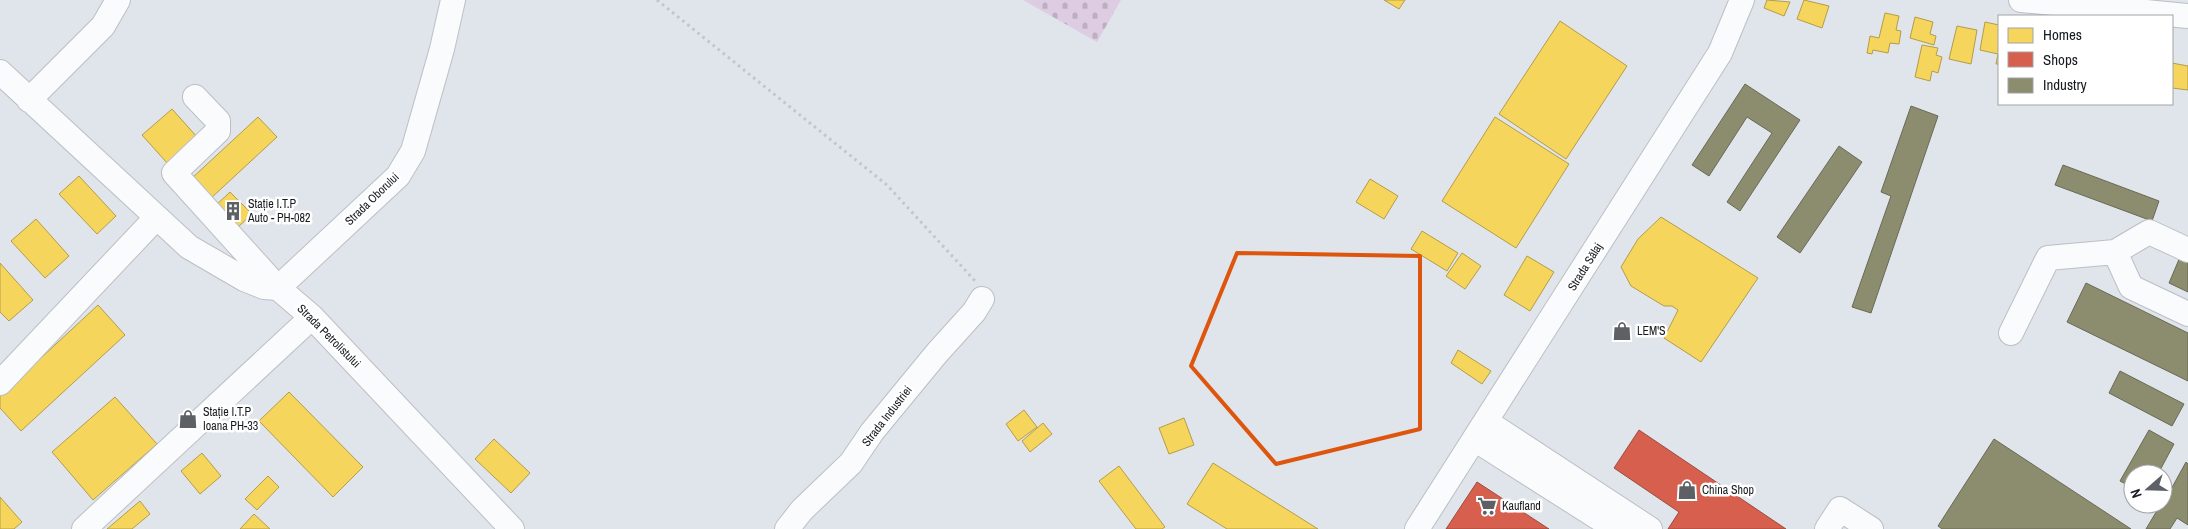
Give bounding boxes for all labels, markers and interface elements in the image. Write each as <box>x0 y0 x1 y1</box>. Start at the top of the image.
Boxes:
legend <box>1998 15 2173 105</box>
text: Homes <box>2043 24 2082 45</box>
text: Shops <box>2043 49 2078 70</box>
text: Industry <box>2043 74 2088 95</box>
street label: Strada Oborului <box>341 169 403 229</box>
place label: Stație I.T.P Auto - PH-082 <box>247 196 310 226</box>
building icon: Stație I.T.P Auto - PH-082 <box>222 200 244 222</box>
street label: Strada Sălaj <box>1564 240 1606 294</box>
street label: Strada Petrolistului <box>294 301 364 371</box>
shop icon: LEM'S <box>1611 320 1633 342</box>
place label: LEM'S <box>1637 323 1666 339</box>
street label: Strada Industriei <box>858 382 916 450</box>
place label: Stație I.T.P Ioana PH-33 <box>203 404 258 434</box>
shop icon: Stație I.T.P Ioana PH-33 <box>177 408 199 430</box>
north arrow <box>2123 464 2173 514</box>
shop icon: China Shop <box>1676 479 1698 501</box>
place label: China Shop <box>1702 482 1754 498</box>
text: N <box>2126 486 2146 500</box>
supermarket icon: Kaufland <box>1476 495 1498 517</box>
place label: Kaufland <box>1502 498 1541 514</box>

